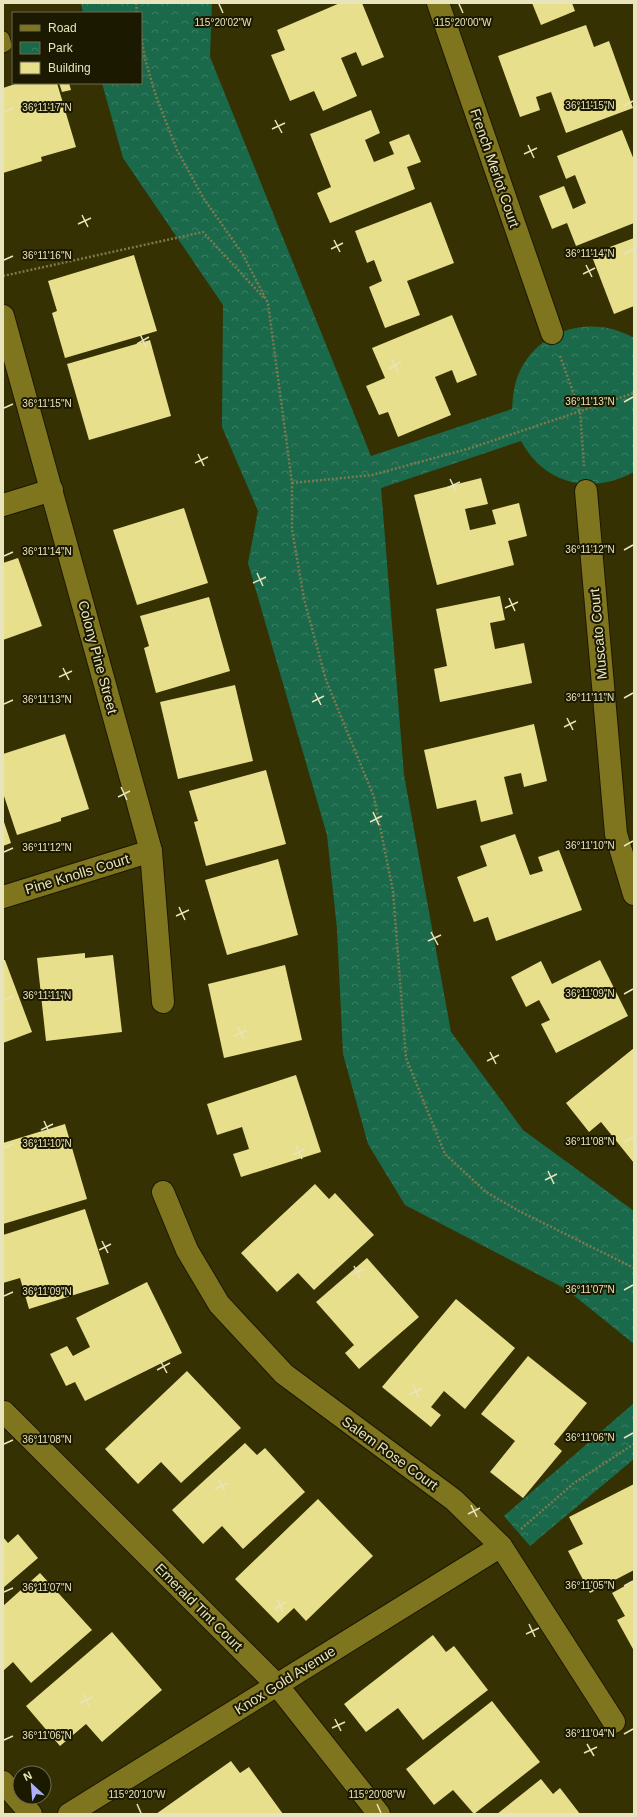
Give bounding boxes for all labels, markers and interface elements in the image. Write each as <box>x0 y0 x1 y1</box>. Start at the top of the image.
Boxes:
legend <box>12 12 142 84</box>
text: 115°20'02"W <box>194 17 252 28</box>
text: 115°20'00"W <box>434 17 492 28</box>
text: Road <box>48 21 77 35</box>
text: Park <box>48 41 74 55</box>
text: Building <box>48 61 91 75</box>
text: 36°11'15"N <box>565 100 615 111</box>
text: 36°11'17"N <box>22 102 72 113</box>
street label: French Merlot Court <box>467 107 523 230</box>
text: 36°11'14"N <box>565 248 615 259</box>
text: 36°11'16"N <box>22 250 72 261</box>
text: 36°11'13"N <box>565 396 615 407</box>
text: 36°11'15"N <box>22 398 72 409</box>
text: 36°11'12"N <box>565 544 615 555</box>
text: 36°11'14"N <box>22 546 72 557</box>
street label: Muscato Court <box>586 588 610 680</box>
street label: Colony Pine Street <box>75 599 121 716</box>
text: 36°11'11"N <box>566 692 614 703</box>
text: 36°11'13"N <box>22 694 72 705</box>
text: 36°11'10"N <box>565 840 615 851</box>
text: 36°11'12"N <box>22 842 72 853</box>
street label: Pine Knolls Court <box>23 851 131 897</box>
text: 36°11'09"N <box>565 988 615 999</box>
text: 36°11'11"N <box>23 990 71 1001</box>
text: 36°11'08"N <box>565 1136 615 1147</box>
text: 36°11'10"N <box>22 1138 72 1149</box>
text: 36°11'07"N <box>565 1284 615 1295</box>
text: 36°11'09"N <box>22 1286 72 1297</box>
street label: Salem Rose Court <box>339 1413 441 1493</box>
text: 36°11'06"N <box>565 1432 615 1443</box>
text: 36°11'08"N <box>22 1434 72 1445</box>
street label: Emerald Tint Court <box>152 1560 246 1654</box>
text: 36°11'05"N <box>565 1580 615 1591</box>
text: 36°11'07"N <box>22 1582 72 1593</box>
street label: Knox Gold Avenue <box>232 1642 338 1717</box>
text: 36°11'04"N <box>565 1728 615 1739</box>
text: 36°11'06"N <box>22 1730 72 1741</box>
north arrow <box>12 1765 52 1805</box>
text: N <box>21 1769 34 1783</box>
text: 115°20'10"W <box>108 1789 166 1800</box>
text: 115°20'08"W <box>348 1789 406 1800</box>

